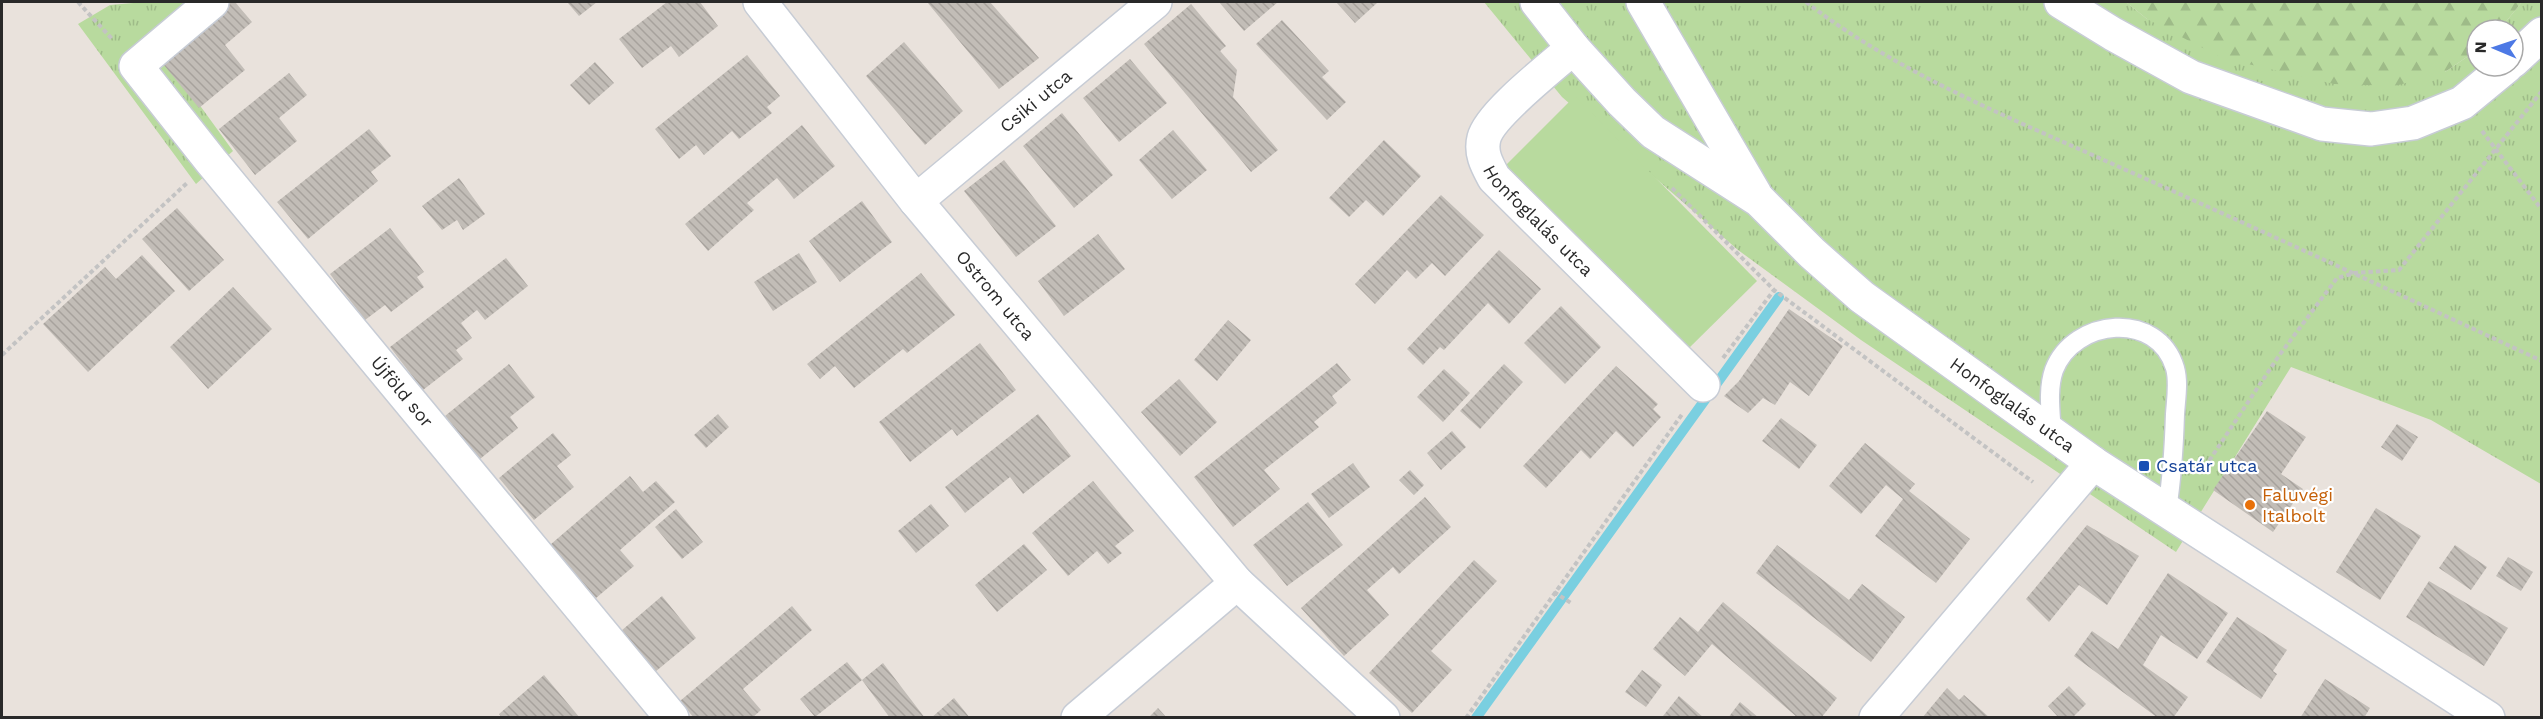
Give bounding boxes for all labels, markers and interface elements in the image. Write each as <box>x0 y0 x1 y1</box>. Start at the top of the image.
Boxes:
north arrow <box>2465 18 2525 78</box>
text: N <box>2471 41 2490 54</box>
street label: Csiki utca <box>996 65 1076 137</box>
street label: Honfoglalás utca <box>1479 161 1598 280</box>
street label: Ostrom utca <box>952 246 1039 344</box>
street label: Újföld sor <box>367 352 438 431</box>
street label: Honfoglalás utca <box>1946 353 2079 456</box>
place label: Csatár utca <box>2156 455 2257 476</box>
marker: Csatár utca <box>2137 459 2151 473</box>
place label: Faluvégi Italbolt <box>2262 484 2333 526</box>
marker: Faluvégi Italbolt <box>2243 498 2257 512</box>

